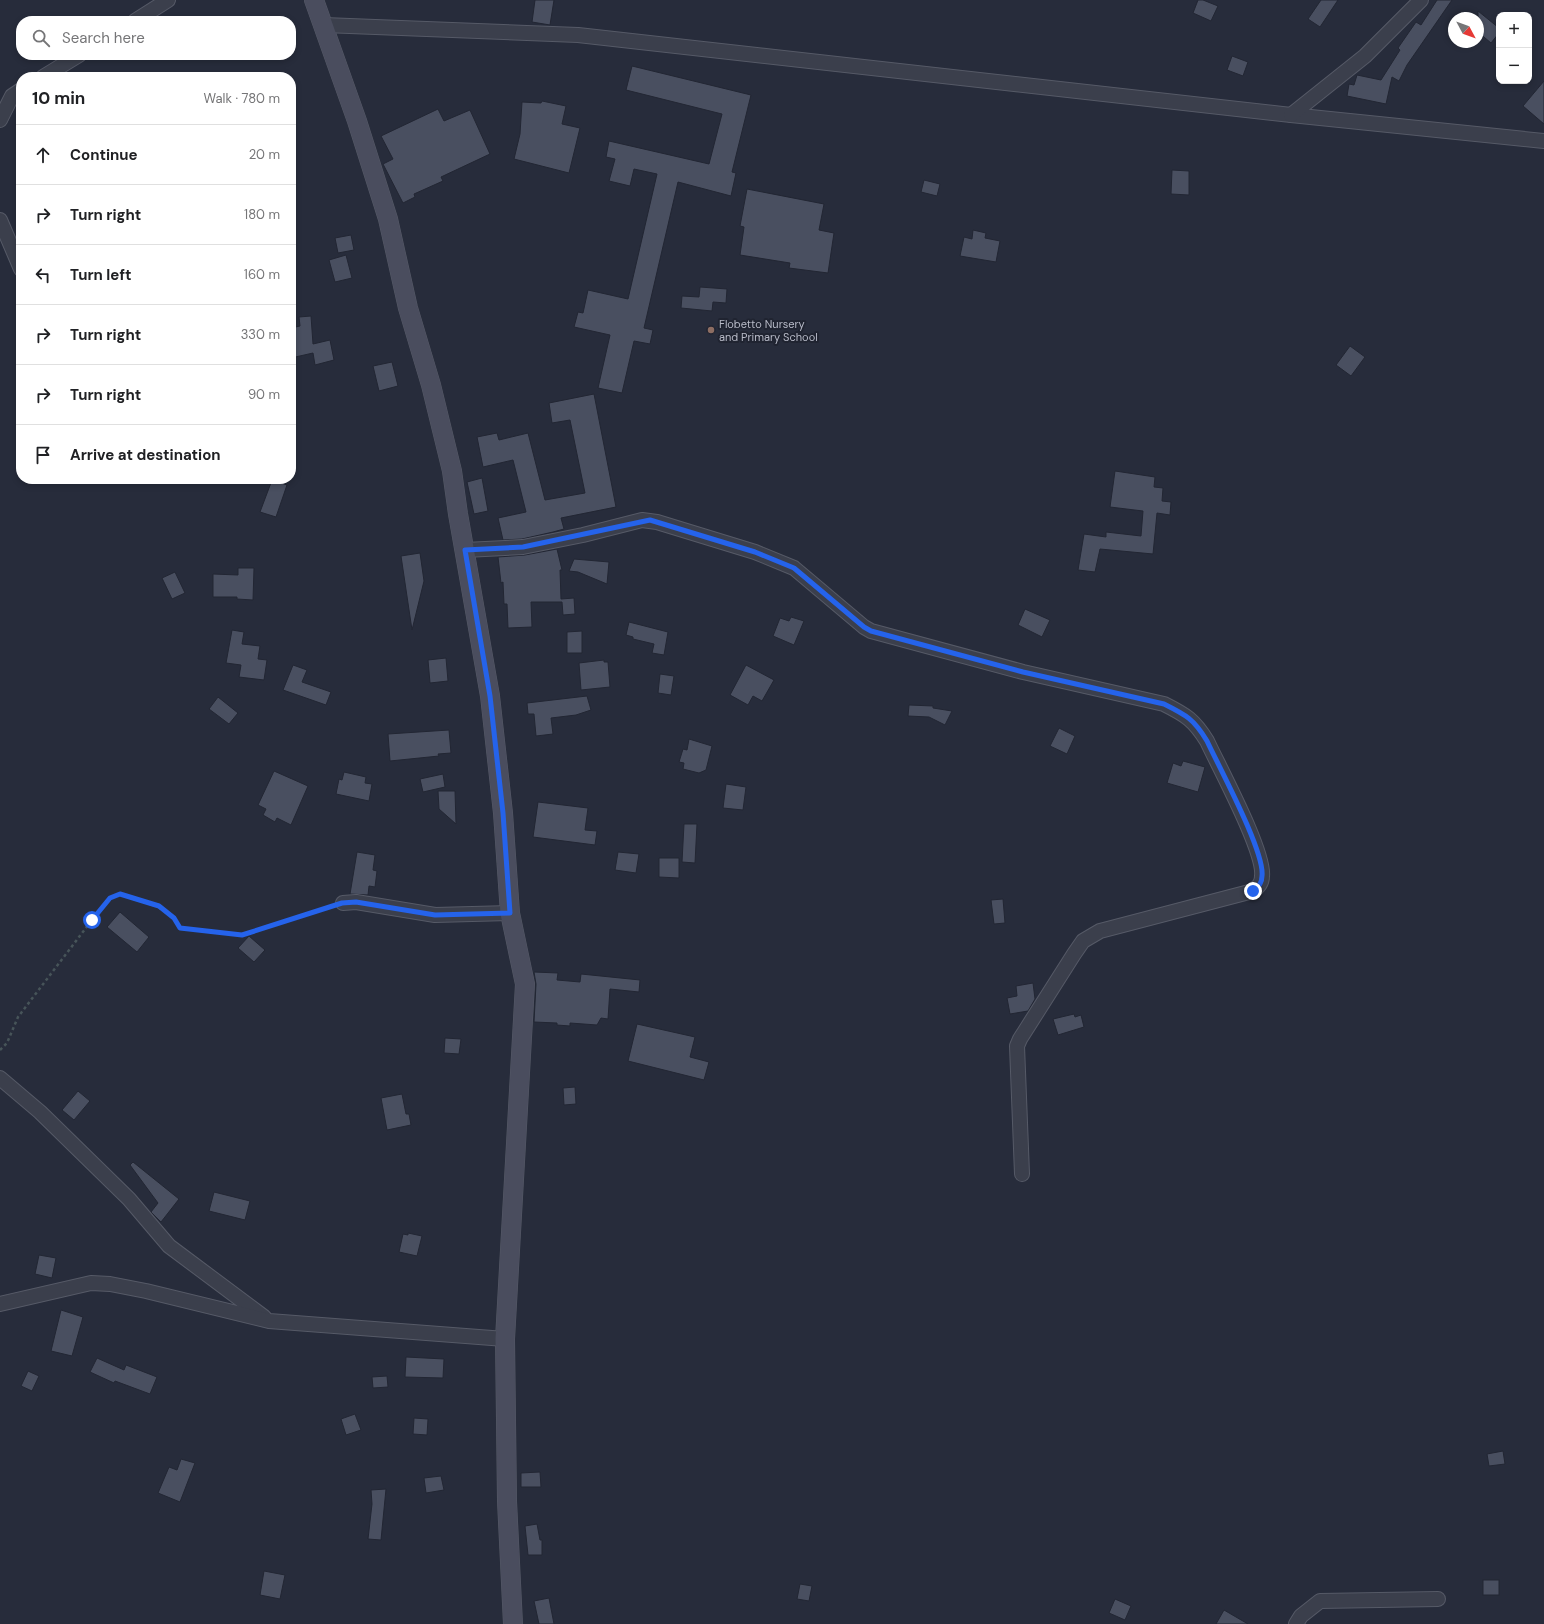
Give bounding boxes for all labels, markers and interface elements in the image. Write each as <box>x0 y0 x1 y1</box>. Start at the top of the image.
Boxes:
north arrow <box>1448 12 1484 48</box>
map controls <box>1496 12 1532 84</box>
button: + <box>1496 12 1532 48</box>
search box <box>16 16 296 60</box>
icon: search <box>30 27 52 49</box>
text: Search here <box>62 28 145 48</box>
button: − <box>1496 48 1532 84</box>
text: 10 min <box>32 87 85 109</box>
text: Walk · 780 m <box>203 90 280 107</box>
icon: ahead <box>32 144 54 166</box>
text: Continue <box>70 145 138 165</box>
text: 20 m <box>249 146 280 163</box>
icon: right <box>32 204 54 226</box>
text: Turn right <box>70 205 141 225</box>
text: 180 m <box>244 206 280 223</box>
icon: left <box>32 264 54 286</box>
text: Turn left <box>70 265 131 285</box>
text: 160 m <box>244 266 280 283</box>
place label: Flobetto Nursery and Primary School <box>719 317 818 344</box>
icon: right <box>32 324 54 346</box>
text: Turn right <box>70 325 141 345</box>
marker: Flobetto Nursery and Primary School <box>706 325 716 335</box>
text: 330 m <box>241 326 280 343</box>
icon: right <box>32 384 54 406</box>
text: Turn right <box>70 385 141 405</box>
text: 90 m <box>248 386 280 403</box>
icon: arrive <box>32 444 54 466</box>
text: Arrive at destination <box>70 445 221 465</box>
route end <box>1244 882 1262 900</box>
route start <box>83 911 101 929</box>

